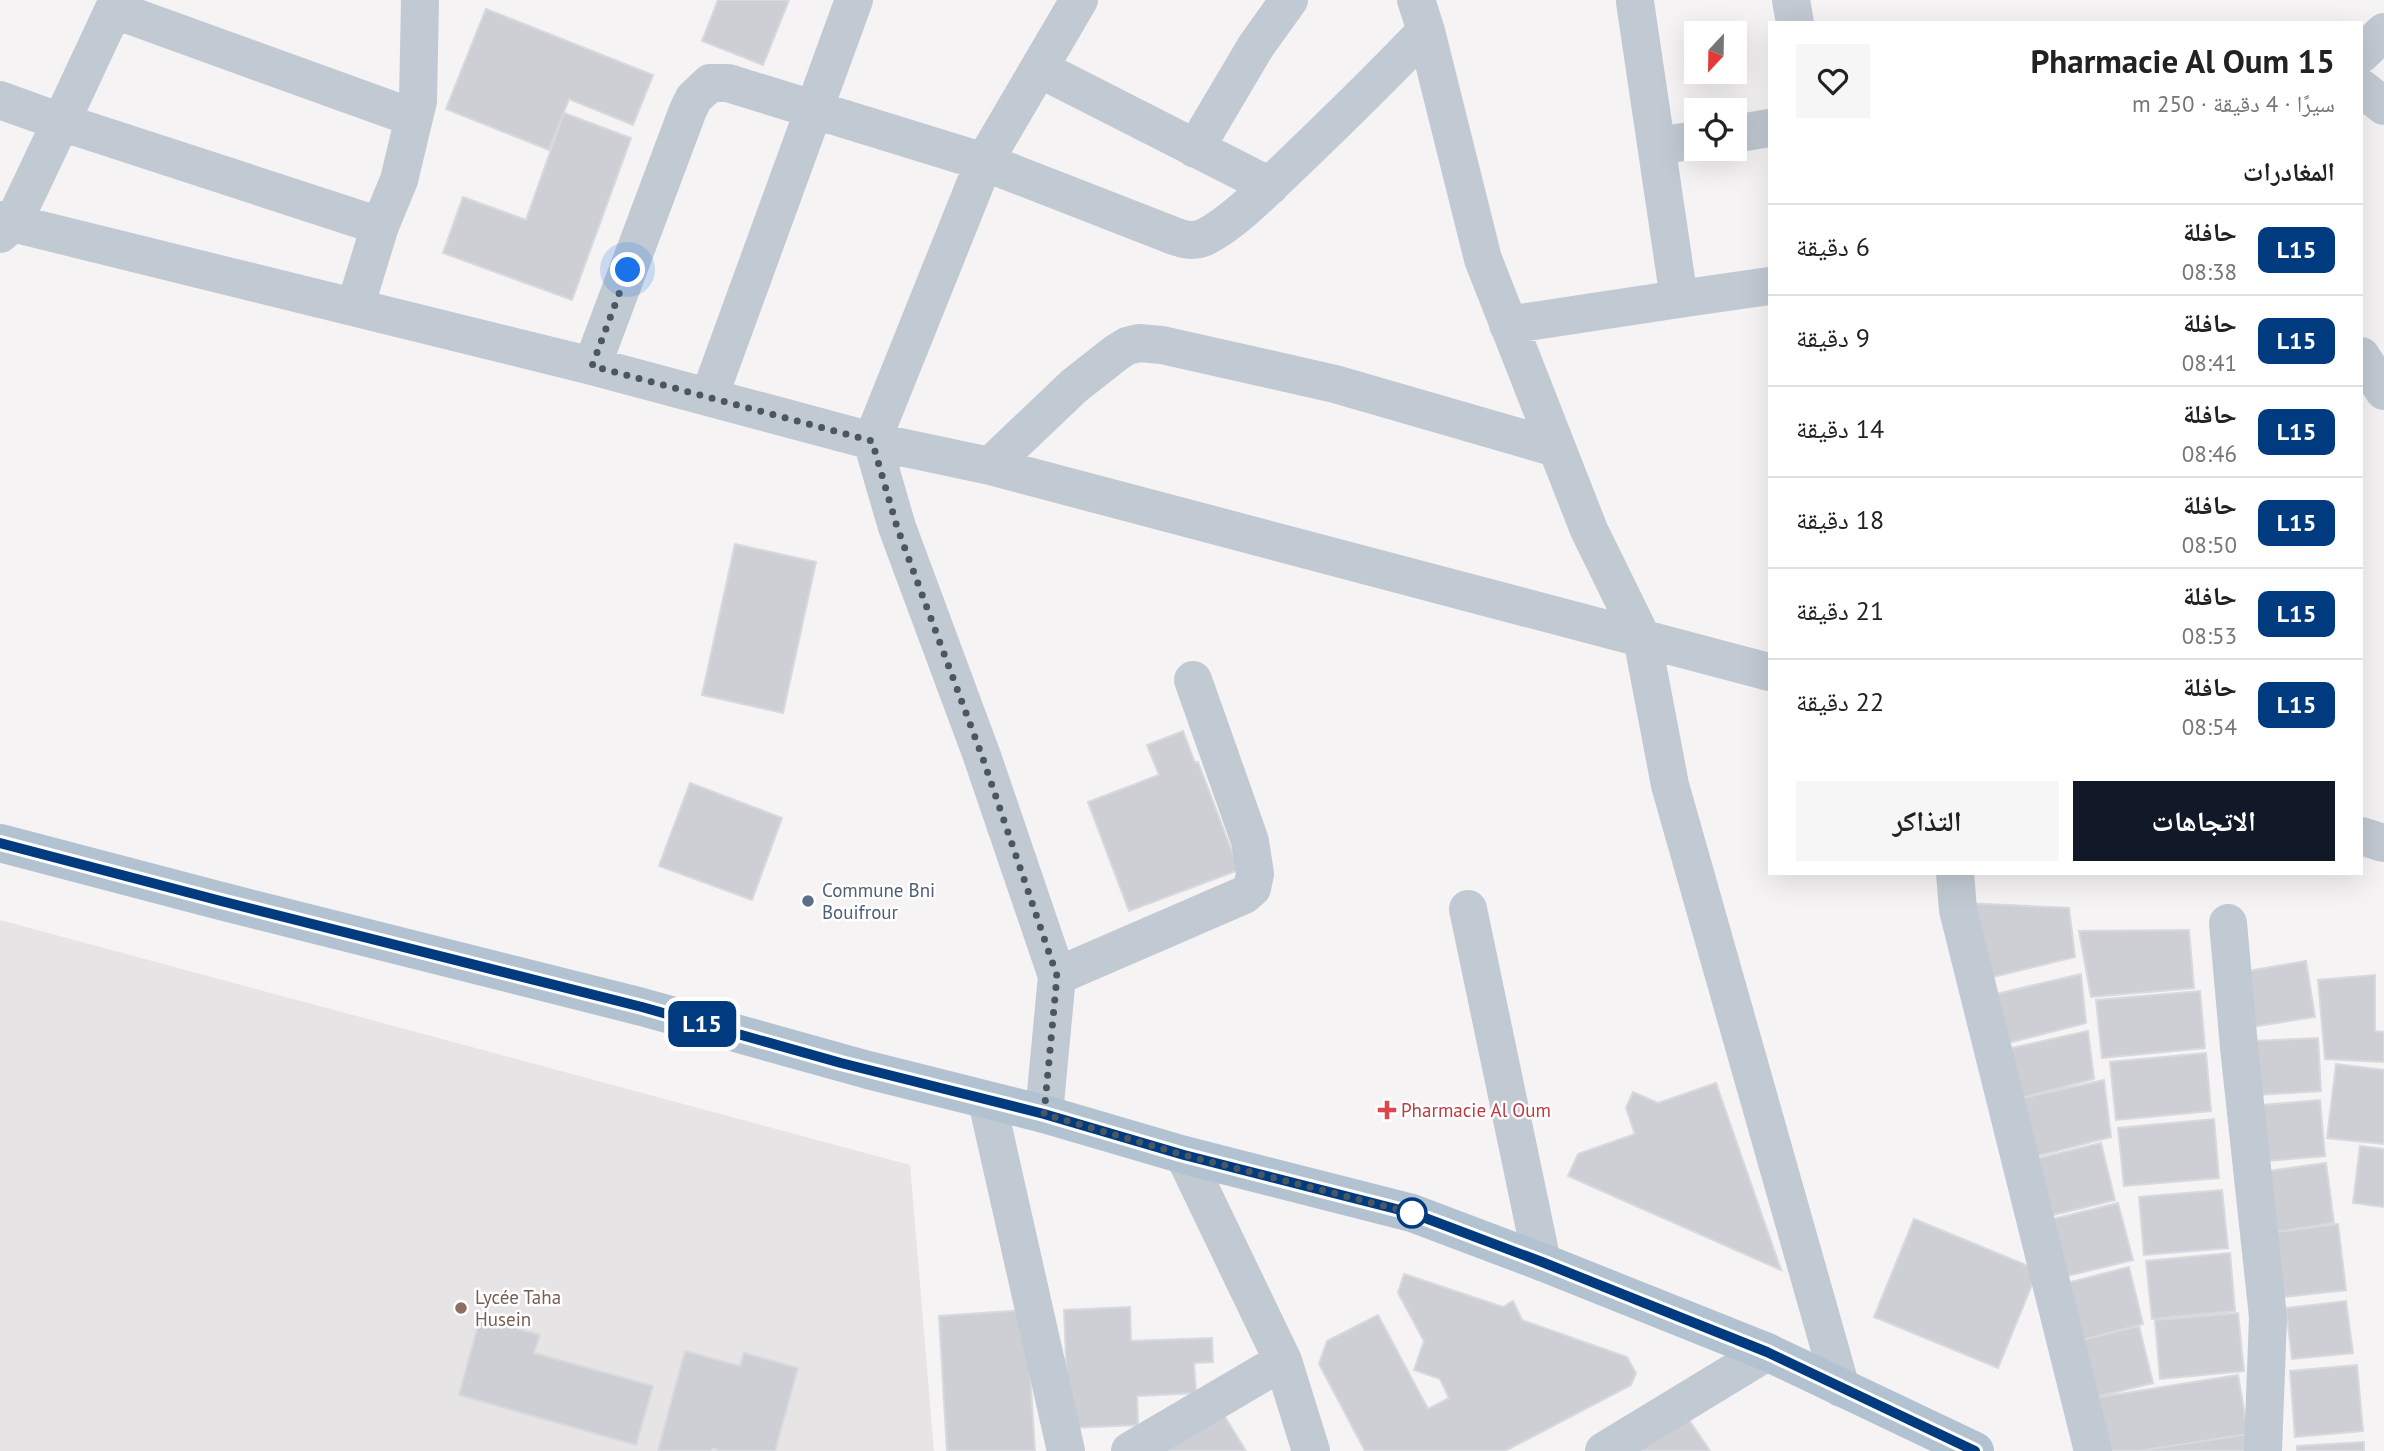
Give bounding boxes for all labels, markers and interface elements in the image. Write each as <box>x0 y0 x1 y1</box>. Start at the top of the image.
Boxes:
north arrow <box>1684 21 1746 84</box>
map controls <box>1684 21 1747 161</box>
text: 15 Pharmacie Al Oum <box>2030 39 2335 82</box>
button: heart <box>1796 44 1870 118</box>
text: سيرًا · 4 دقيقة · 250 m <box>2132 89 2335 118</box>
button: locate <box>1684 98 1747 161</box>
text: المغادرات <box>2243 155 2335 188</box>
text: حافلة <box>2183 215 2237 248</box>
text: 6 دقيقة <box>1796 230 1870 263</box>
text: L15 <box>2277 234 2316 265</box>
your location <box>610 252 645 287</box>
text: 08:38 <box>2182 257 2237 286</box>
text: حافلة <box>2183 306 2237 339</box>
text: 9 دقيقة <box>1796 321 1870 354</box>
text: L15 <box>2277 325 2316 356</box>
text: 08:41 <box>2182 348 2237 377</box>
text: حافلة <box>2183 397 2237 430</box>
text: 14 دقيقة <box>1796 412 1884 445</box>
text: L15 <box>2277 416 2316 447</box>
text: 08:46 <box>2182 439 2237 468</box>
text: حافلة <box>2183 488 2237 521</box>
text: 18 دقيقة <box>1796 503 1884 536</box>
text: L15 <box>2277 507 2316 538</box>
text: 08:50 <box>2182 530 2237 559</box>
text: حافلة <box>2183 579 2237 612</box>
text: 21 دقيقة <box>1796 594 1884 627</box>
text: L15 <box>2277 598 2316 629</box>
text: 08:53 <box>2182 621 2237 650</box>
text: حافلة <box>2183 670 2237 703</box>
text: 22 دقيقة <box>1796 685 1884 718</box>
text: L15 <box>2277 689 2316 720</box>
text: 08:54 <box>2182 712 2237 741</box>
button: التذاكر <box>1796 781 2059 861</box>
button: الاتجاهات <box>2073 781 2335 861</box>
place label: Commune Bni Bouifrour <box>822 878 935 924</box>
marker: Commune Bni Bouifrour <box>800 893 816 909</box>
line badge: L15 <box>662 1001 742 1047</box>
text: L15 <box>682 1008 722 1039</box>
place label: Pharmacie Al Oum <box>1401 1098 1551 1122</box>
marker: Pharmacie Al Oum <box>1379 1102 1395 1118</box>
unlabelled marker <box>1397 1198 1427 1228</box>
place label: Lycée Taha Husein <box>475 1285 561 1331</box>
marker: Lycée Taha Husein <box>453 1300 469 1316</box>

